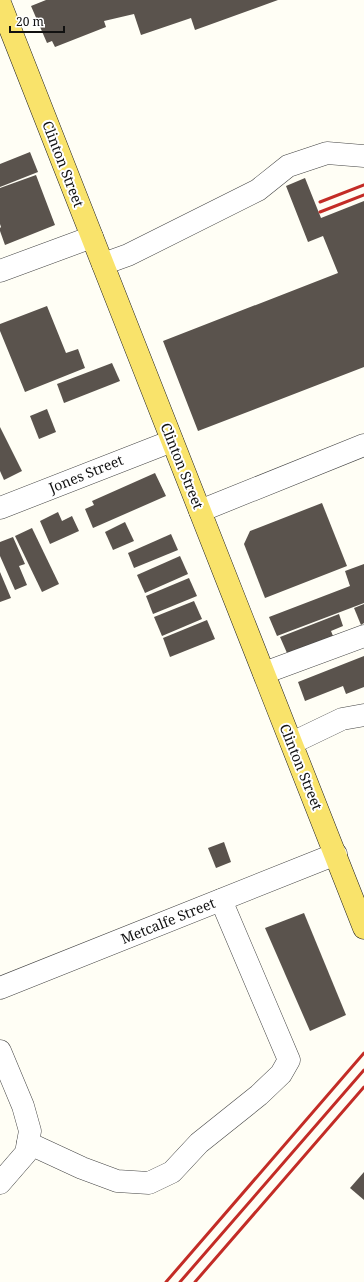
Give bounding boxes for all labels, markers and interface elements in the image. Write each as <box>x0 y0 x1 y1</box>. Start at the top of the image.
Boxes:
scale bar <box>10 8 64 34</box>
text: 20 m <box>16 13 44 30</box>
street label: Clinton Street <box>38 118 89 210</box>
street label: Clinton Street <box>157 420 208 512</box>
street label: Jones Street <box>45 450 126 497</box>
street label: Clinton Street <box>276 721 327 813</box>
street label: Metcalfe Street <box>118 893 218 948</box>

